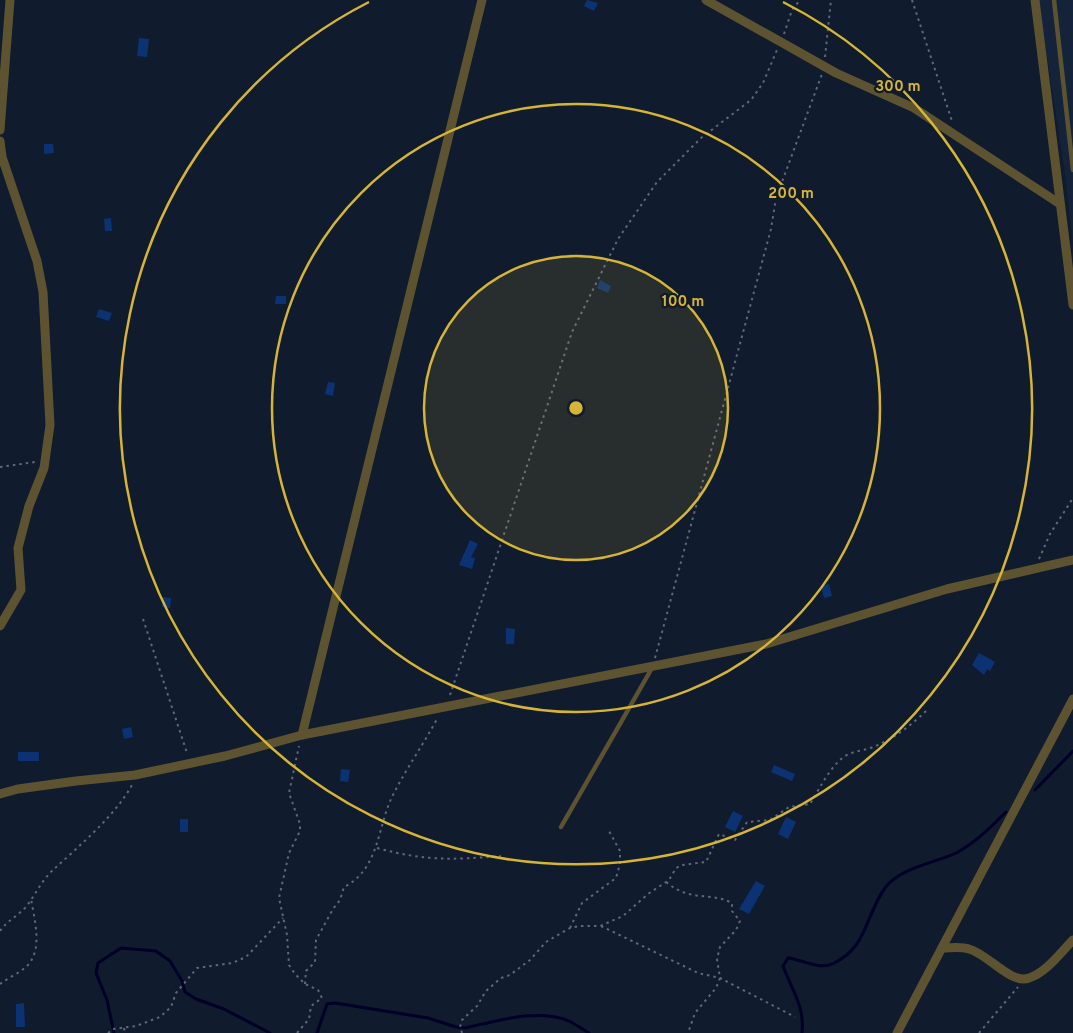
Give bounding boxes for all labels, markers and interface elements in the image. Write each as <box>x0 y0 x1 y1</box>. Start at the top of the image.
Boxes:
text: 300 m <box>875 78 921 97</box>
text: 200 m <box>768 185 814 204</box>
text: 100 m <box>662 293 704 312</box>
centre of rings <box>567 399 585 417</box>

